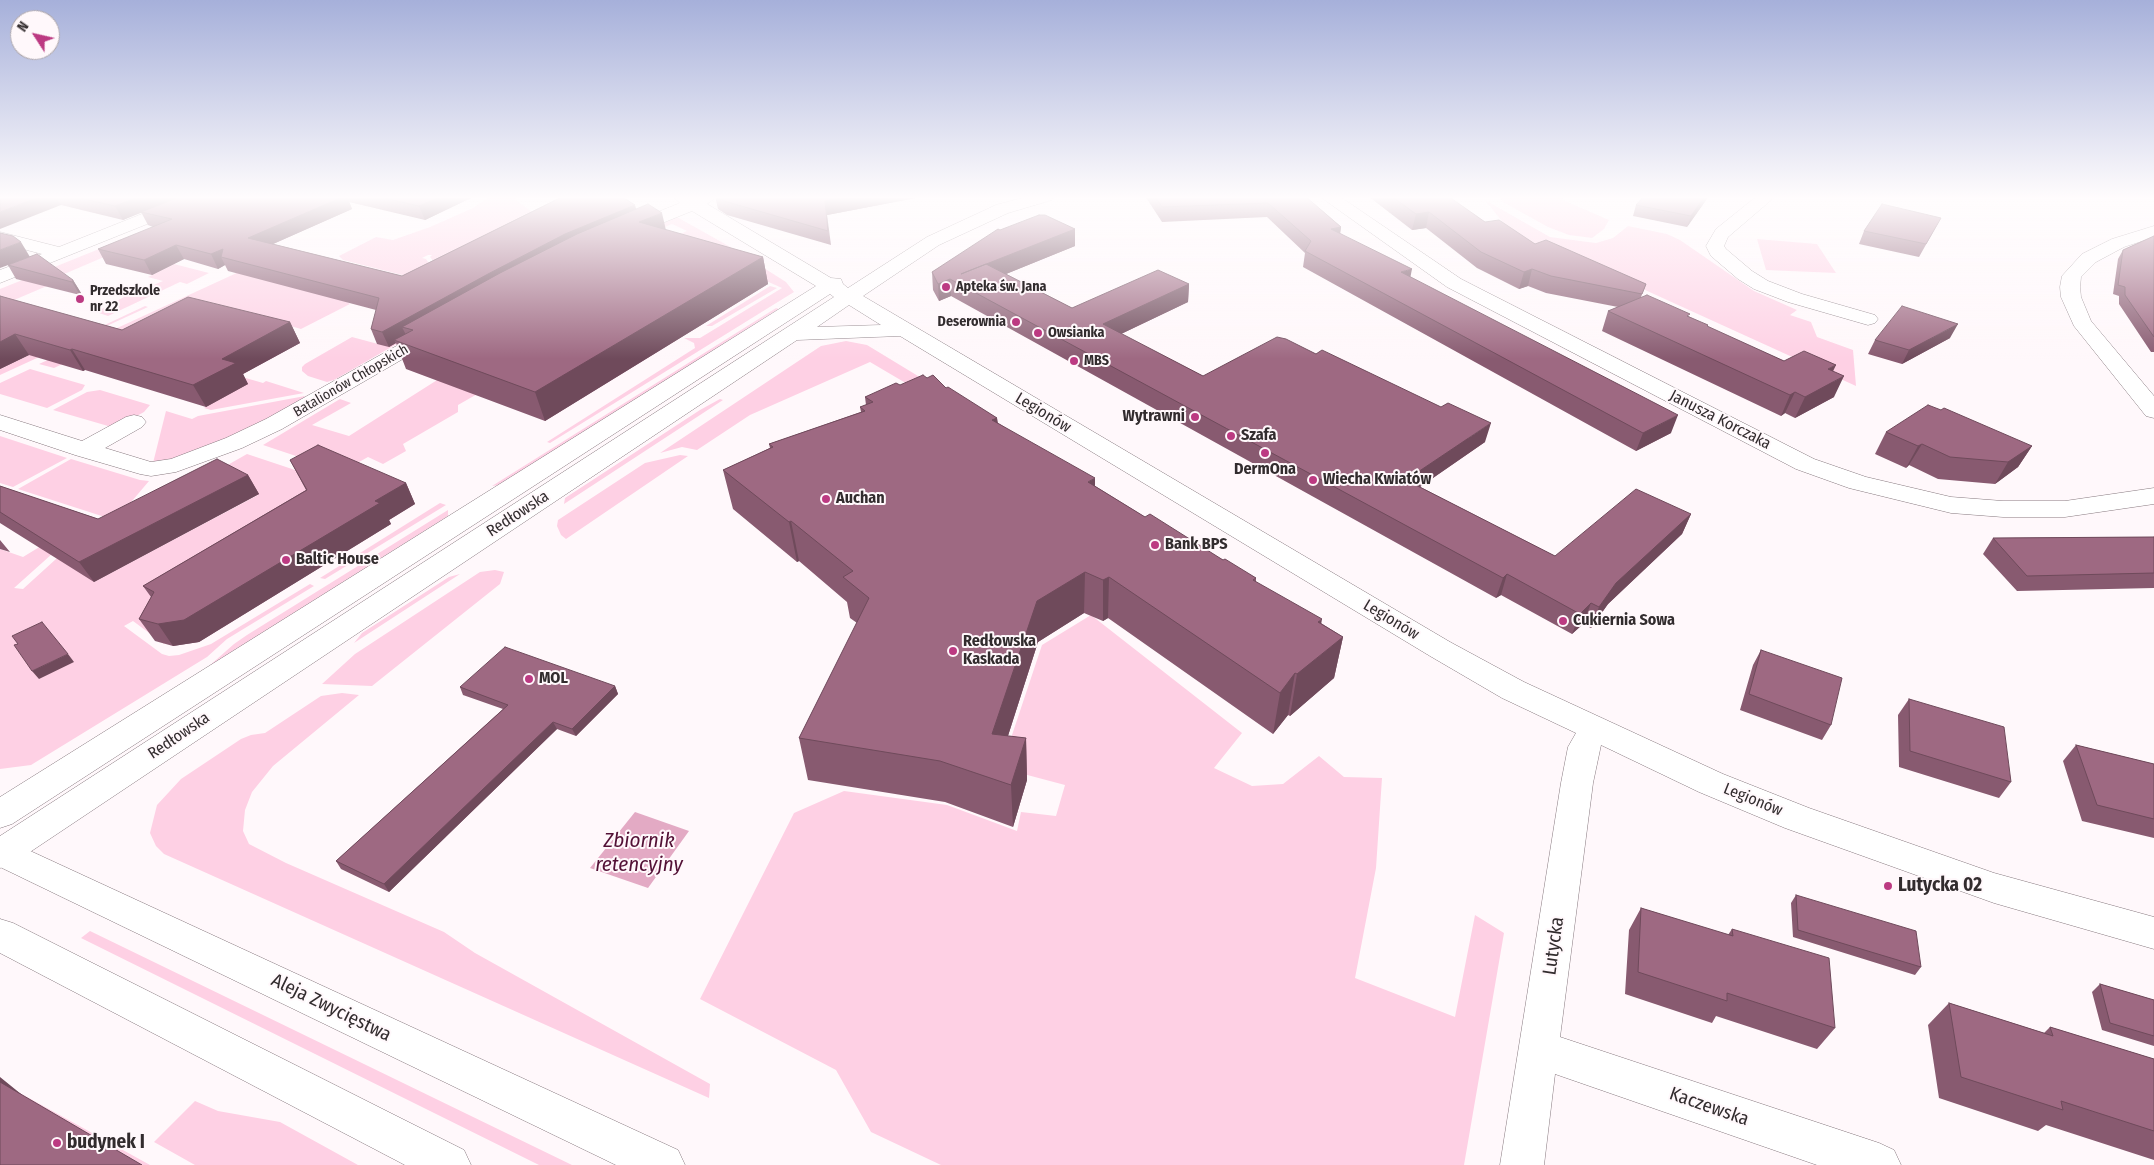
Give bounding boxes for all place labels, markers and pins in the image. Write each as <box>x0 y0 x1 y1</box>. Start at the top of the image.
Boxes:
place label: Apteka św. Jana <box>956 279 1047 295</box>
marker: Apteka św. Jana <box>940 281 952 293</box>
place label: Przedszkole nr 22 <box>90 283 160 316</box>
marker: Przedszkole nr 22 <box>74 293 86 305</box>
place label: Deserownia <box>938 314 1006 330</box>
marker: Deserownia <box>1010 316 1022 328</box>
place label: Owsianka <box>1048 325 1104 341</box>
marker: Owsianka <box>1032 327 1044 339</box>
place label: MBS <box>1084 353 1109 369</box>
marker: MBS <box>1068 355 1080 367</box>
place label: Wytrawni <box>1123 407 1185 427</box>
marker: Wytrawni <box>1189 411 1201 423</box>
place label: Szafa <box>1241 426 1276 446</box>
marker: Szafa <box>1225 430 1237 442</box>
marker: DermOna <box>1259 447 1271 459</box>
place label: DermOna <box>1234 460 1296 480</box>
place label: Wiecha Kwiatów <box>1323 470 1431 490</box>
marker: Wiecha Kwiatów <box>1307 474 1319 486</box>
place label: Auchan <box>836 489 885 509</box>
marker: Auchan <box>820 493 832 505</box>
place label: Bank BPS <box>1165 535 1227 555</box>
marker: Bank BPS <box>1149 539 1161 551</box>
place label: Baltic House <box>296 550 379 570</box>
marker: Baltic House <box>280 554 292 566</box>
place label: Cukiernia Sowa <box>1573 611 1675 631</box>
marker: Cukiernia Sowa <box>1557 615 1569 627</box>
place label: Redłowska Kaskada <box>963 632 1036 670</box>
marker: Redłowska Kaskada <box>947 645 959 657</box>
place label: MOL <box>539 669 568 689</box>
marker: MOL <box>523 673 535 685</box>
place label: Lutycka 02 <box>1898 875 1982 897</box>
marker: Lutycka 02 <box>1882 880 1894 892</box>
place label: budynek I <box>67 1132 145 1154</box>
marker: budynek I <box>51 1137 63 1149</box>

